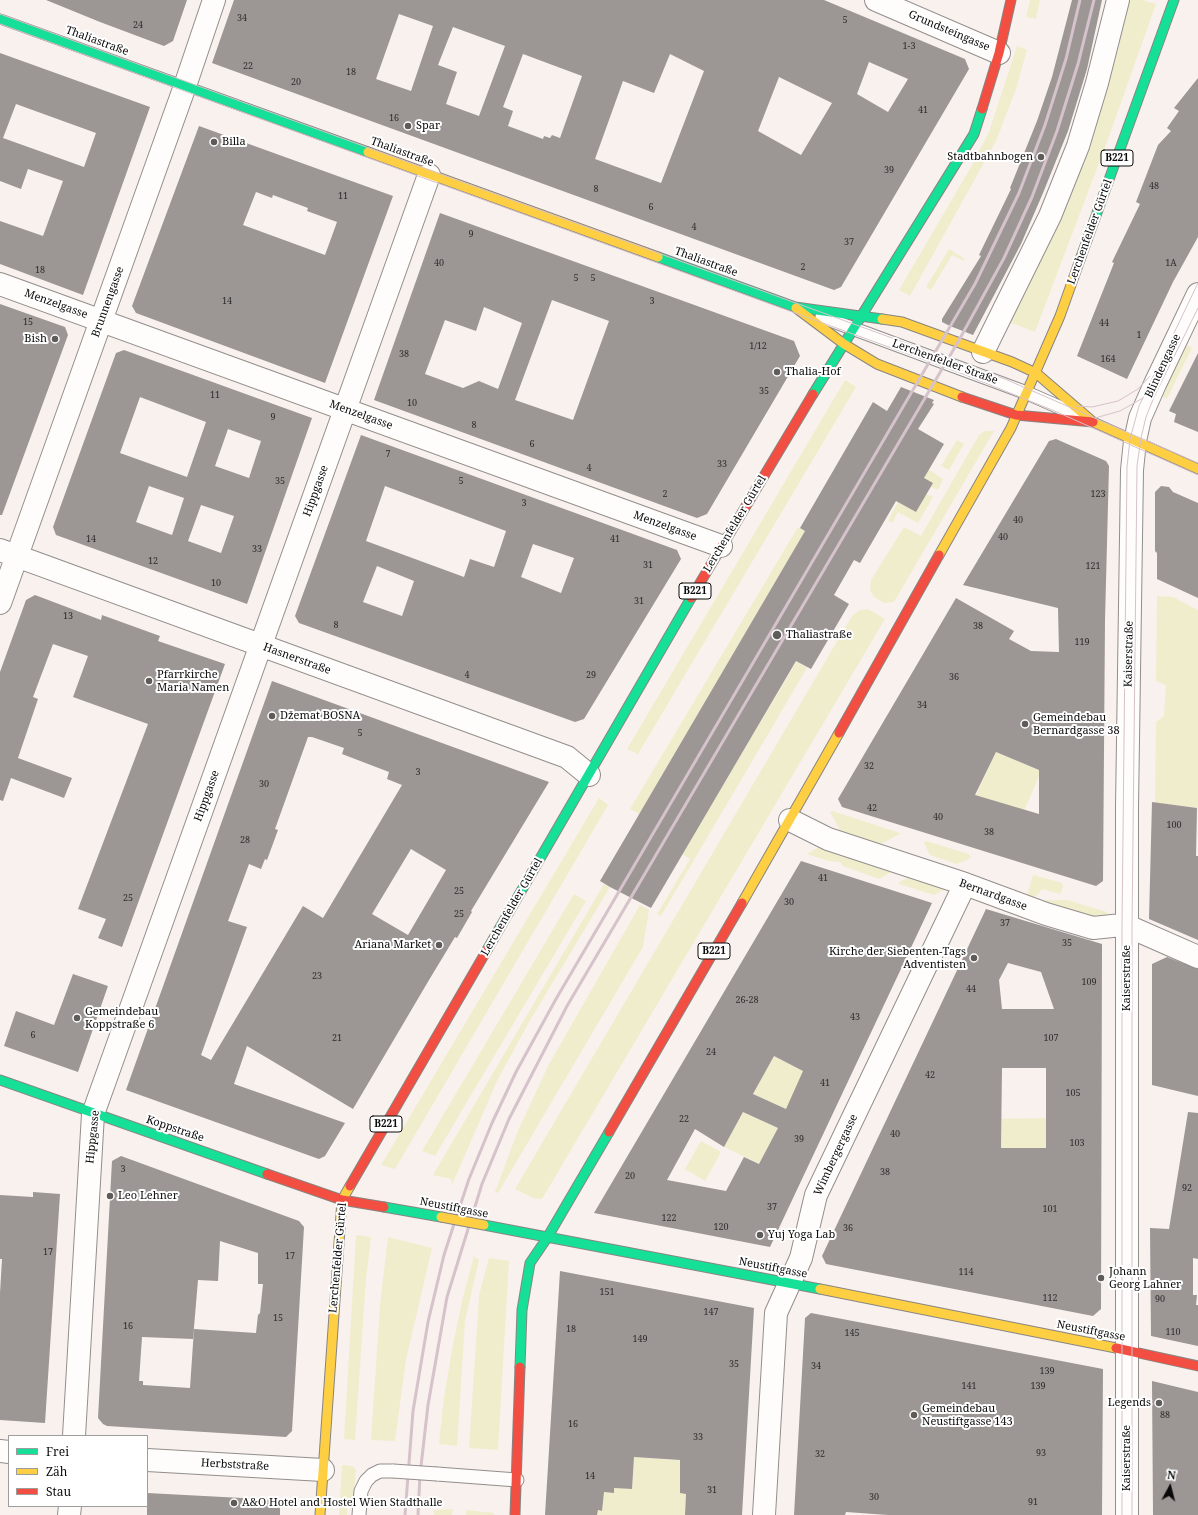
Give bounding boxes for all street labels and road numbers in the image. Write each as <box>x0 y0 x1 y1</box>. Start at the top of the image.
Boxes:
street label: Grundsteingasse <box>906 8 992 54</box>
street label: Thaliastraße <box>64 24 130 58</box>
street label: Thaliastraße <box>369 135 435 169</box>
road number: B221 <box>1101 150 1133 166</box>
street label: Lerchenfelder Gürtel <box>1065 178 1115 286</box>
street label: Thaliastraße <box>673 245 739 279</box>
street label: Brunnengasse <box>89 265 127 339</box>
street label: Menzelgasse <box>23 286 89 322</box>
street label: Blindengasse <box>1142 332 1184 400</box>
street label: Lerchenfelder Straße <box>890 337 1000 387</box>
street label: Menzelgasse <box>328 397 394 433</box>
street label: Hippgasse <box>301 464 331 518</box>
street label: Lerchenfelder Gürtel <box>701 473 769 575</box>
street label: Menzelgasse <box>632 508 698 544</box>
road number: B221 <box>679 583 711 599</box>
street label: Kaiserstraße <box>1122 621 1136 687</box>
street label: Hasnerstraße <box>261 641 333 677</box>
street label: Hippgasse <box>192 769 222 823</box>
street label: Lerchenfelder Gürtel <box>479 856 545 958</box>
street label: Bernardgasse <box>957 877 1029 913</box>
road number: B221 <box>698 943 730 959</box>
street label: Kaiserstraße <box>1120 945 1134 1011</box>
street label: Hippgasse <box>84 1110 102 1164</box>
street label: Wimbergergasse <box>811 1112 861 1198</box>
street label: Koppstraße <box>144 1113 206 1145</box>
road number: B221 <box>370 1116 402 1132</box>
street label: Neustiftgasse <box>419 1195 489 1221</box>
street label: Lerchenfelder Gürtel <box>327 1202 349 1314</box>
street label: Neustiftgasse <box>738 1255 808 1281</box>
street label: Neustiftgasse <box>1056 1318 1126 1344</box>
street label: Kaiserstraße <box>1120 1425 1134 1491</box>
street label: Herbststraße <box>201 1457 269 1473</box>

